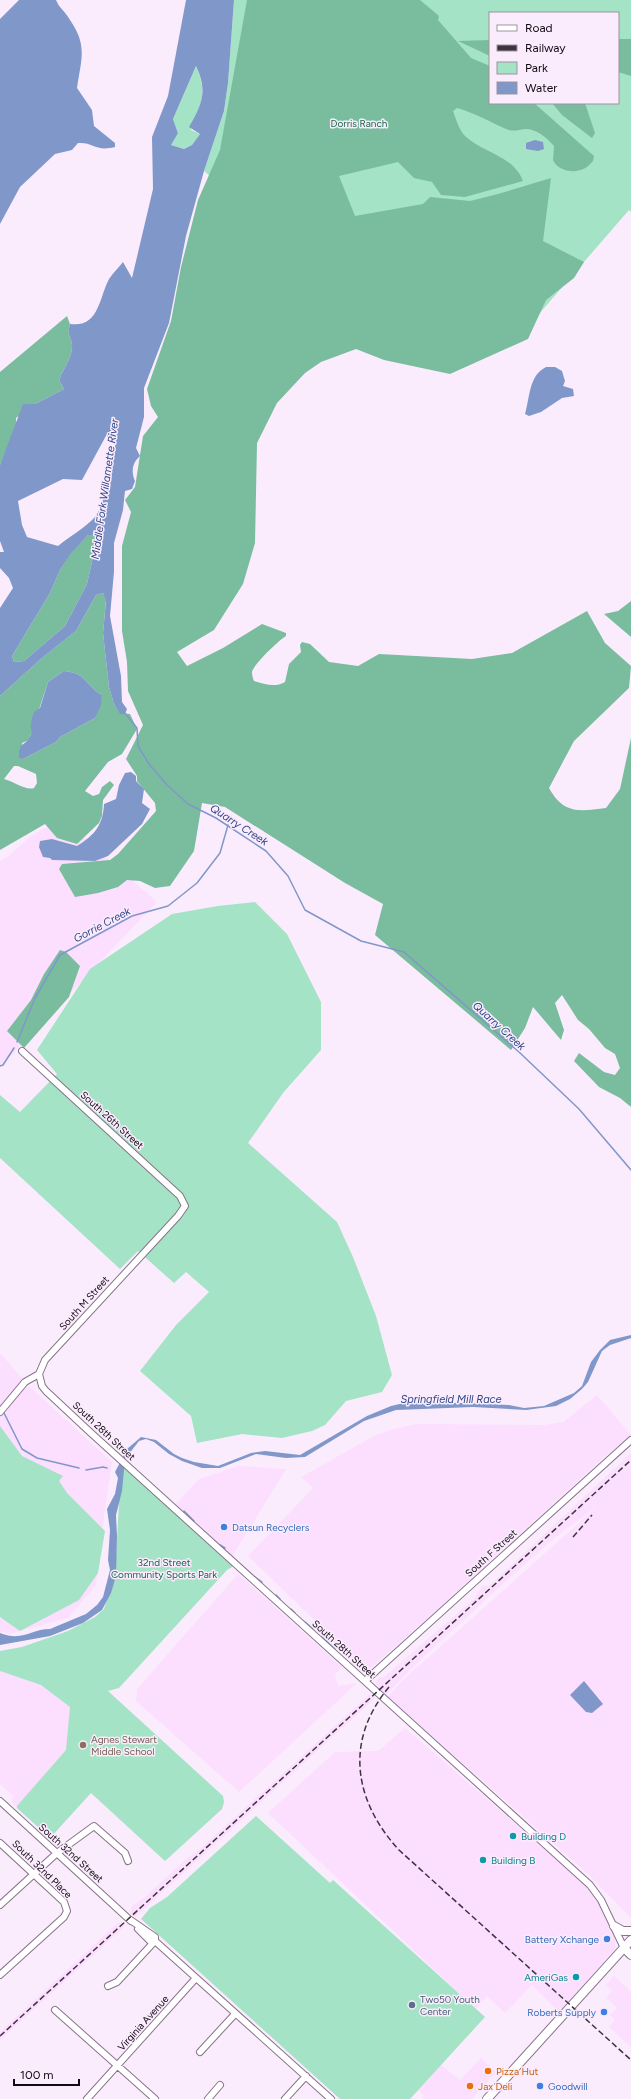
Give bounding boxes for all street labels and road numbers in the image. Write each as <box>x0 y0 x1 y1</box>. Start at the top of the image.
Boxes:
street label: South 26th Street <box>78 1088 146 1152</box>
street label: South M Street <box>56 1273 112 1333</box>
street label: South 28th Street <box>70 1399 138 1463</box>
street label: South F Street <box>462 1526 520 1580</box>
street label: South 28th Street <box>310 1617 379 1681</box>
street label: South 32nd Street <box>36 1821 106 1886</box>
street label: South 32nd Place <box>9 1837 75 1901</box>
street label: Virginia Avenue <box>115 1992 172 2053</box>

